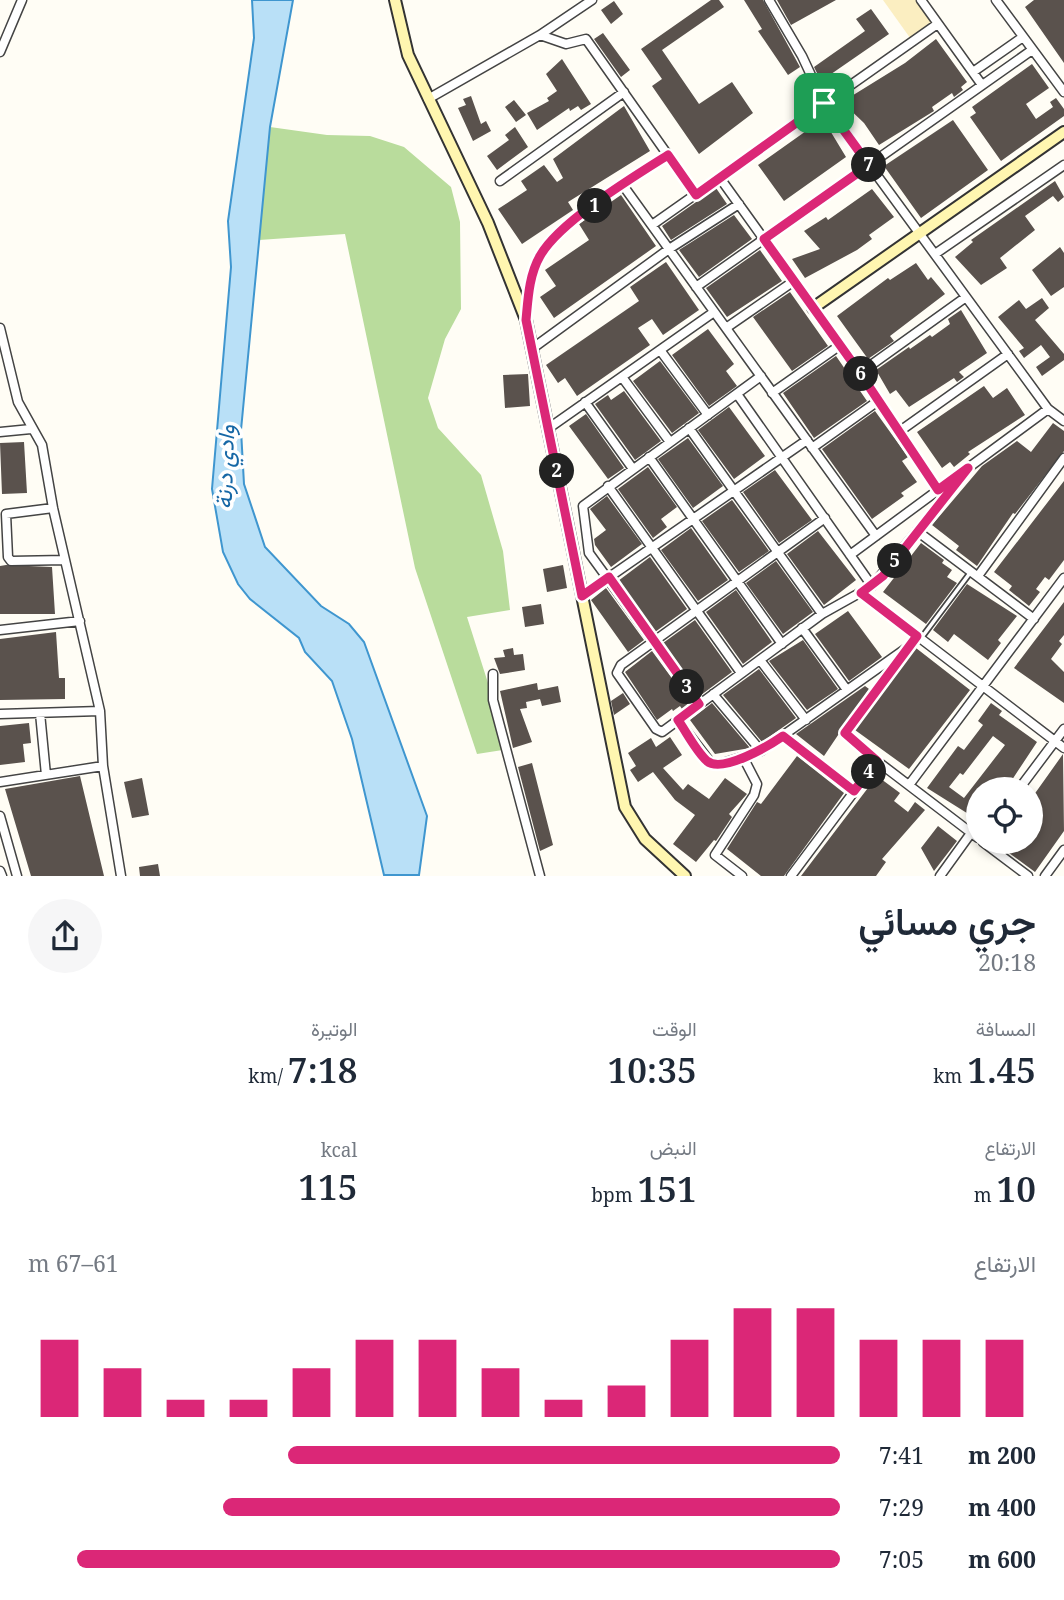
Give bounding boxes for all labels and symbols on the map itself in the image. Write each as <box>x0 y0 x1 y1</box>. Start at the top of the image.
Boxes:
pin <box>794 73 854 133</box>
pin: 7 <box>852 148 886 182</box>
pin: 1 <box>578 188 612 224</box>
pin: 6 <box>844 356 878 392</box>
water label: وادي درنة <box>207 424 245 510</box>
pin: 2 <box>540 454 574 489</box>
pin: 5 <box>878 544 912 578</box>
pin: 3 <box>670 670 704 704</box>
pin: 4 <box>852 754 886 790</box>

